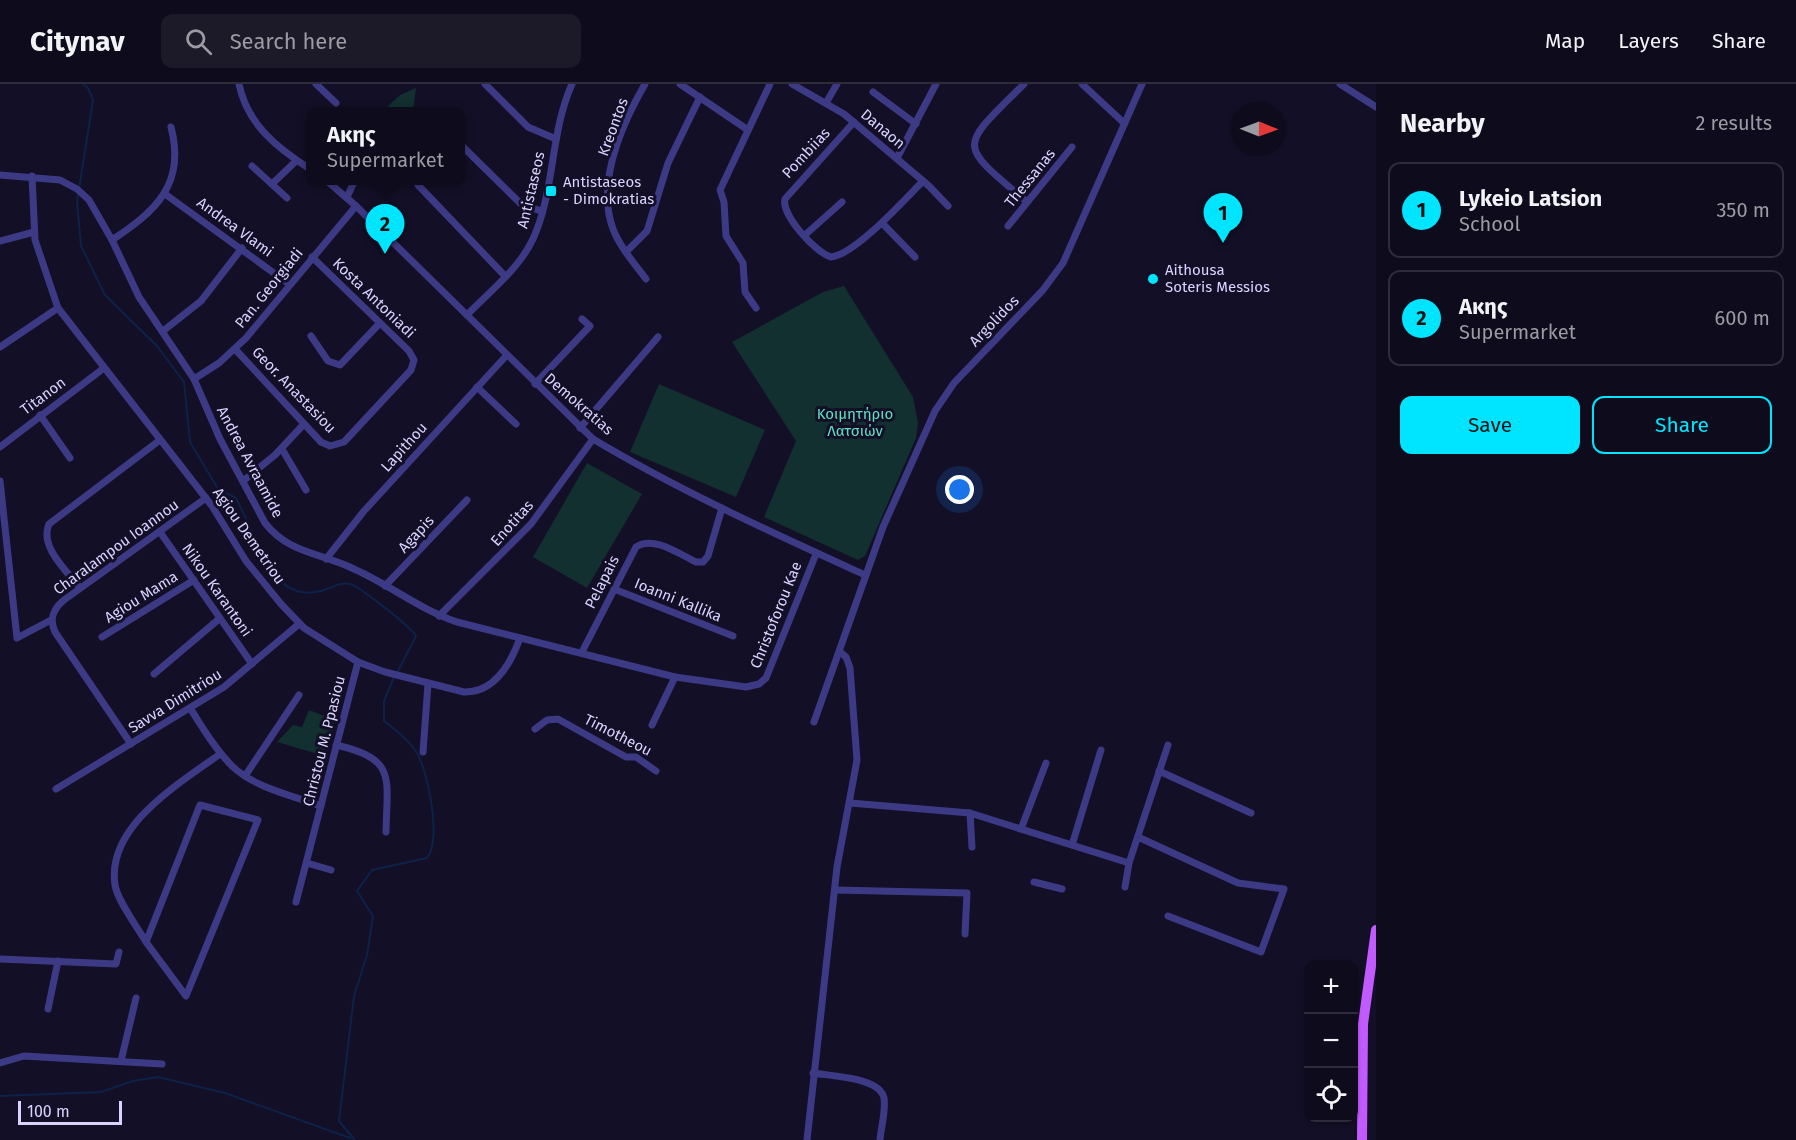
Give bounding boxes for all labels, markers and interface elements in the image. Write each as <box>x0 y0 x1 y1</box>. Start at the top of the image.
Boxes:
search box <box>161 14 581 68</box>
text: Citynav <box>30 25 125 58</box>
icon: search <box>182 25 215 58</box>
text: Search here <box>230 28 347 55</box>
text: Map <box>1545 28 1585 54</box>
text: Layers <box>1618 28 1679 54</box>
text: Share <box>1712 28 1766 54</box>
street label: Kreontos <box>594 95 632 159</box>
north arrow <box>1232 102 1286 156</box>
street label: Danaon <box>857 105 909 153</box>
popup <box>306 107 465 185</box>
text: Nearby <box>1400 108 1485 139</box>
text: 2 results <box>1695 111 1772 135</box>
text: Ακης <box>327 121 375 148</box>
street label: Pombiias <box>778 124 834 182</box>
street label: Thessanas <box>1001 145 1059 211</box>
text: Supermarket <box>327 148 444 172</box>
street label: Antistaseos <box>513 150 549 230</box>
place label: Antistaseos - Dimokratias <box>563 173 654 208</box>
marker: Antistaseos - Dimokratias <box>544 184 558 198</box>
text: Lykeio Latsion <box>1459 185 1602 212</box>
street label: Andrea Vlami <box>193 193 277 261</box>
pin: 1 <box>1204 194 1242 243</box>
text: 1 <box>1417 198 1426 222</box>
text: 350 m <box>1716 198 1770 222</box>
pin: 2 <box>366 204 404 254</box>
text: School <box>1459 212 1520 236</box>
street label: Pan. Georgiadi <box>231 244 307 332</box>
street label: Kosta Antoniadi <box>329 254 419 342</box>
place label: Aithousa Soteris Messios <box>1165 261 1270 296</box>
marker: Aithousa Soteris Messios <box>1146 272 1160 286</box>
street label: Argolidos <box>965 292 1023 350</box>
text: Ακης <box>1459 293 1507 320</box>
text: 2 <box>1416 306 1427 330</box>
text: 600 m <box>1715 306 1770 330</box>
text: Supermarket <box>1459 320 1576 344</box>
street label: Geor. Anastasiou <box>248 343 340 437</box>
street label: Demokratias <box>541 369 617 439</box>
street label: Titanon <box>17 373 69 419</box>
button: Save <box>1400 396 1580 454</box>
button: Share <box>1592 396 1772 454</box>
street label: Andrea Avraamide <box>213 403 287 521</box>
park label: Κοιμητήριο Λατσιών <box>817 405 893 440</box>
street label: Lapithou <box>377 419 431 475</box>
your location <box>945 475 974 504</box>
street label: Agiou Demetriou <box>209 484 289 588</box>
street label: Charalampou Ioannou <box>50 496 182 598</box>
street label: Enotitas <box>487 496 537 550</box>
street label: Agapis <box>394 512 438 556</box>
street label: Nikou Karantoni <box>178 540 256 640</box>
street label: Pelapais <box>581 552 623 612</box>
street label: Christoforou Kae <box>746 559 806 671</box>
street label: Agiou Mama <box>101 567 181 627</box>
street label: Ioanni Kallika <box>632 574 724 626</box>
street label: Savva Dimitriou <box>125 665 225 737</box>
street label: Christou M. Ppasiou <box>299 674 349 808</box>
street label: Timotheou <box>581 710 655 760</box>
map controls <box>1304 960 1358 1122</box>
button: + <box>1304 960 1358 1014</box>
button: − <box>1304 1014 1358 1068</box>
button: locate <box>1304 1068 1358 1122</box>
scale bar <box>18 1098 122 1126</box>
text: 100 m <box>27 1102 70 1121</box>

